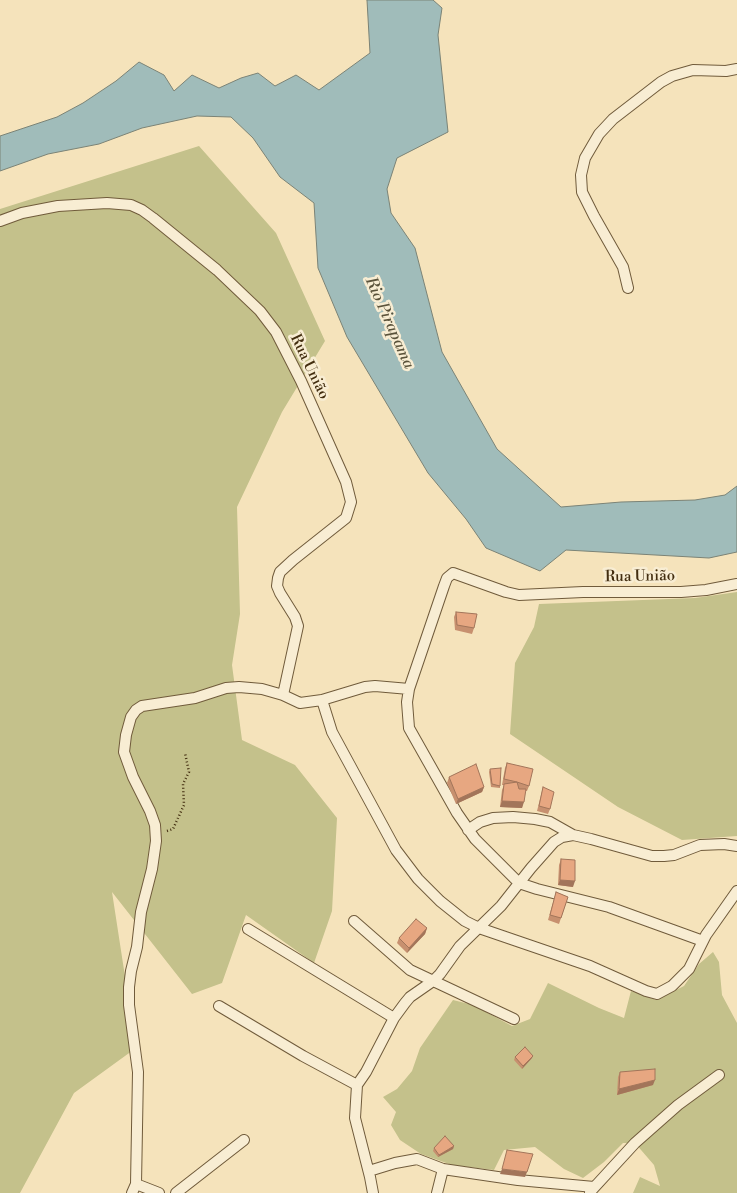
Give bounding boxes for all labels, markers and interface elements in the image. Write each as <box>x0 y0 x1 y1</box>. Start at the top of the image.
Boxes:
water label: Rio Pirapama <box>360 274 418 372</box>
street label: Rua União <box>286 332 332 402</box>
street label: Rua União <box>605 567 675 587</box>

